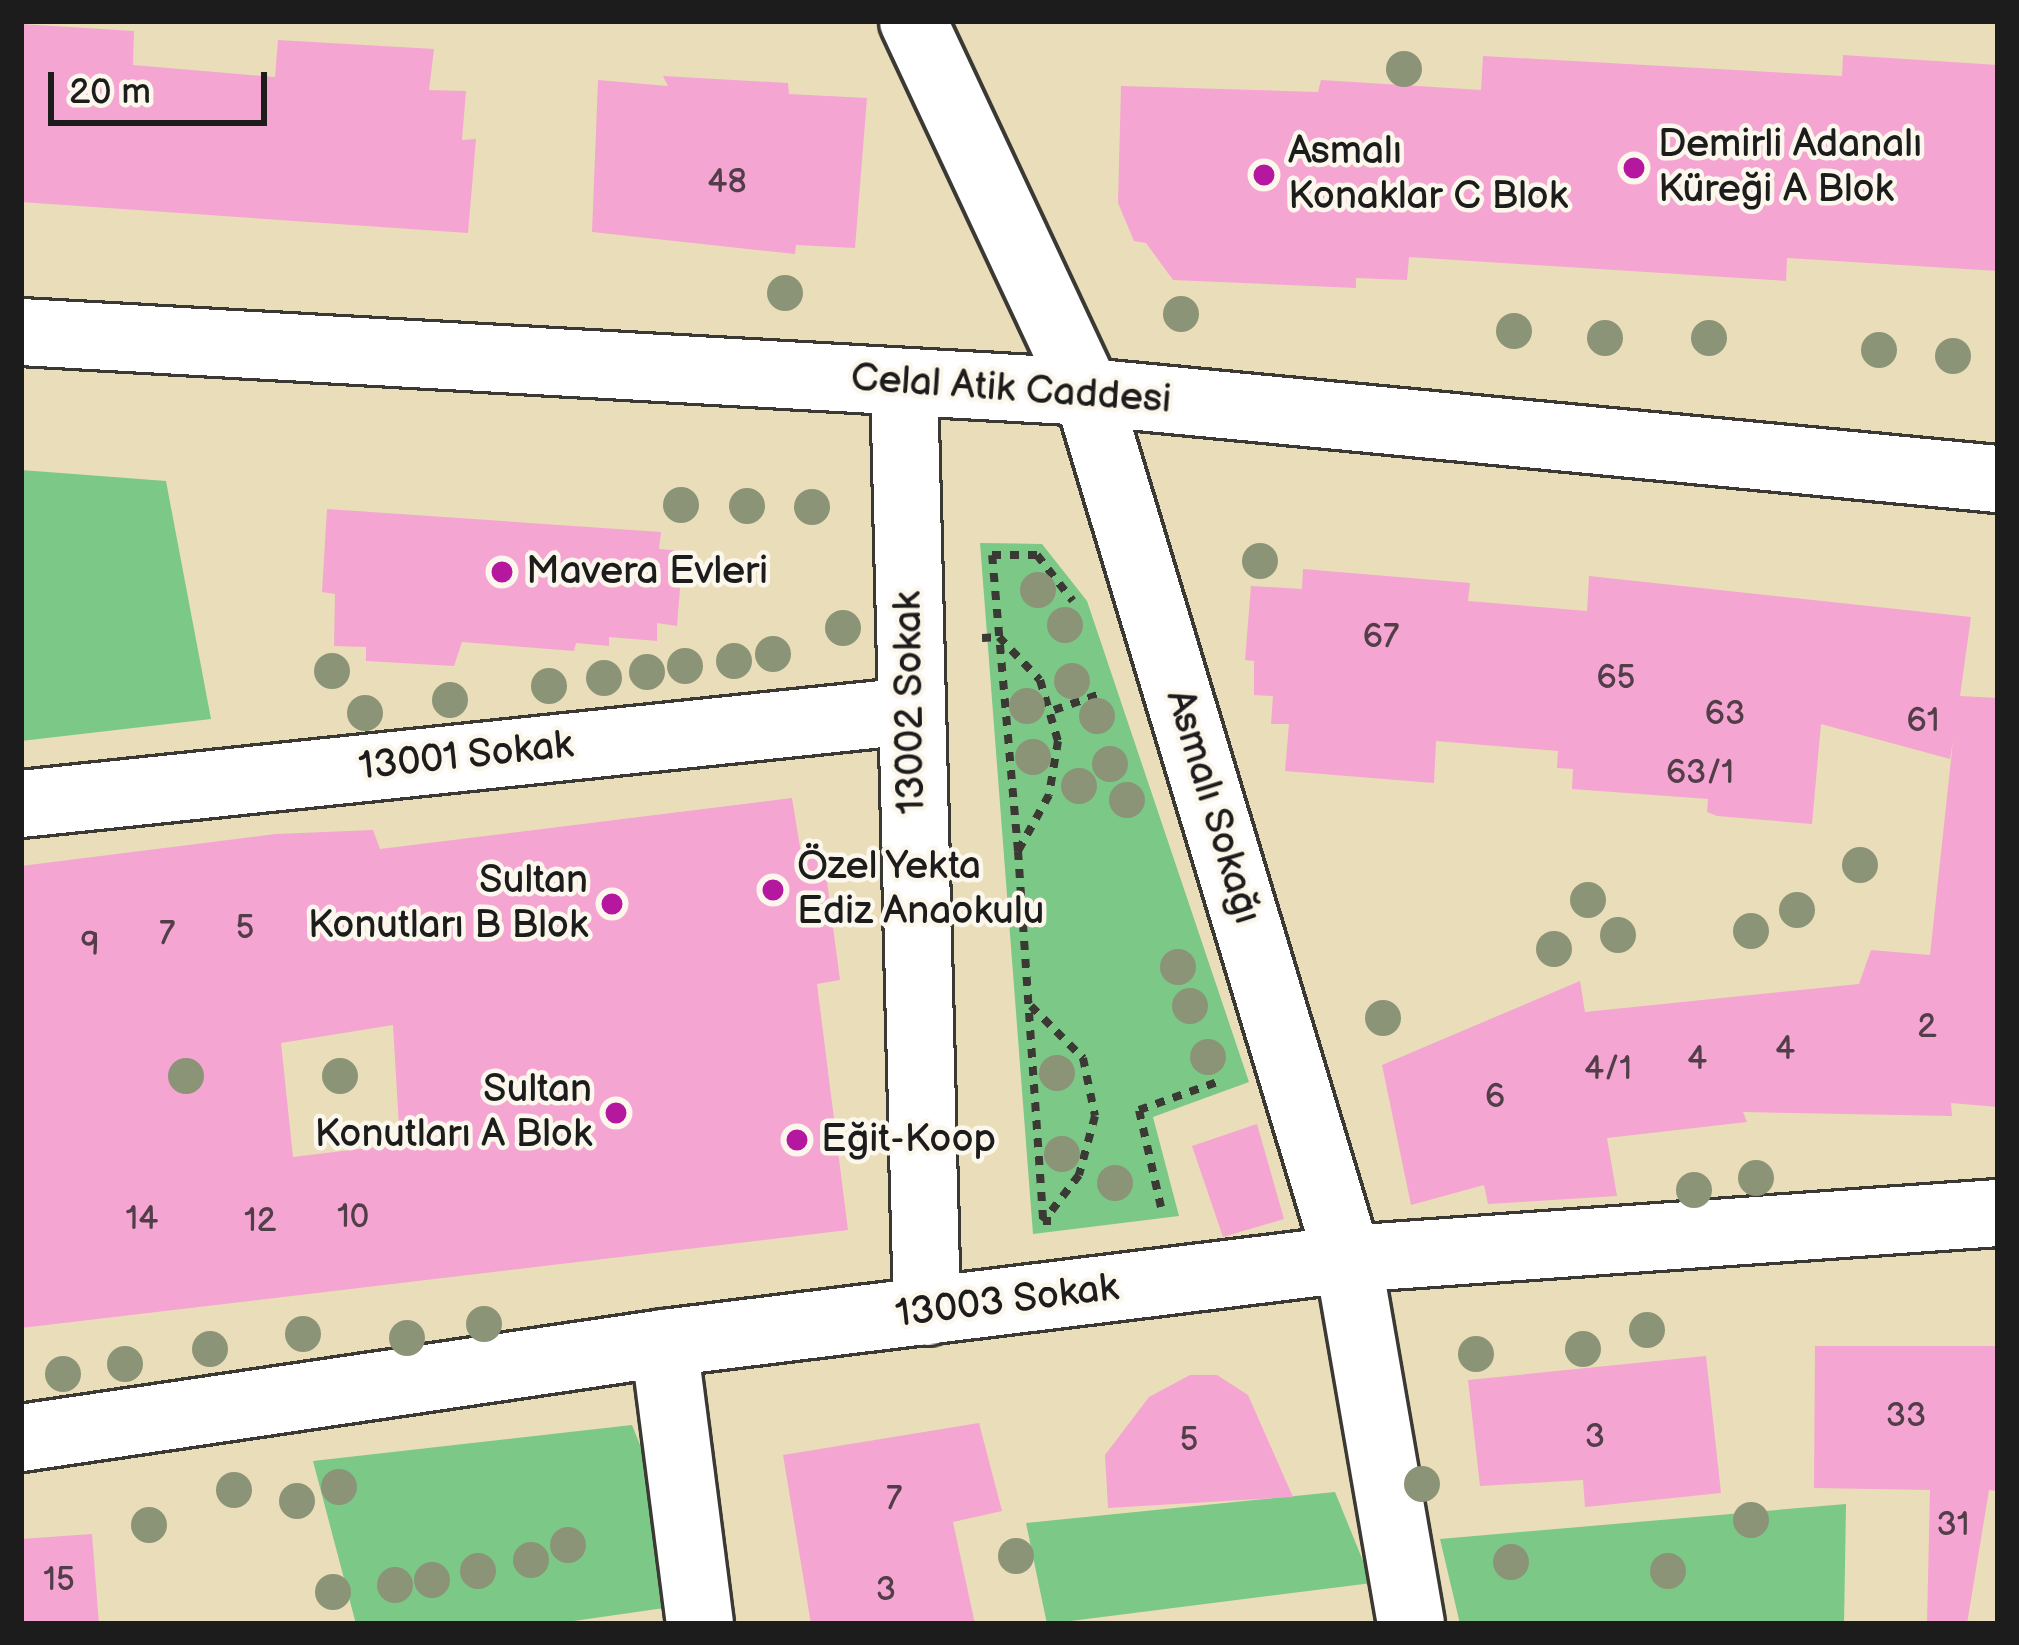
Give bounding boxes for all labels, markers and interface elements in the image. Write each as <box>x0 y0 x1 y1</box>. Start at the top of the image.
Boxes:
scale bar <box>54 48 273 122</box>
text: 20 m <box>69 71 151 114</box>
place label: Demirli Adanalı Küreği A Blok <box>1658 123 1922 214</box>
place label: Asmalı Konaklar C Blok <box>1288 130 1568 221</box>
marker: Demirli Adanalı Küreği A Blok <box>1621 155 1647 181</box>
marker: Asmalı Konaklar C Blok <box>1251 162 1277 188</box>
house number: 48 <box>707 163 747 203</box>
street label: Celal Atik Caddesi <box>849 355 1173 425</box>
place label: Mavera Evleri <box>526 549 768 595</box>
marker: Mavera Evleri <box>489 559 515 585</box>
street label: 13002 Sokak <box>886 591 936 815</box>
house number: 67 <box>1363 618 1399 658</box>
house number: 65 <box>1596 659 1636 699</box>
street label: Asmalı Sokağı <box>1154 684 1270 930</box>
house number: 63 <box>1705 695 1745 735</box>
house number: 61 <box>1907 702 1939 742</box>
street label: 13001 Sokak <box>356 722 576 792</box>
house number: 63/1 <box>1666 754 1734 794</box>
place label: Özel Yekta Ediz Anaokulu <box>797 845 1044 936</box>
place label: Sultan Konutları B Blok <box>308 859 588 950</box>
marker: Özel Yekta Ediz Anaokulu <box>760 877 786 903</box>
marker: Sultan Konutları B Blok <box>599 891 625 917</box>
house number: 5 <box>236 909 254 949</box>
house number: 7 <box>159 915 175 955</box>
house number: 9 <box>80 926 100 966</box>
house number: 2 <box>1917 1008 1937 1048</box>
house number: 4 <box>1775 1030 1795 1070</box>
house number: 4 <box>1687 1040 1707 1080</box>
house number: 4/1 <box>1584 1050 1632 1090</box>
place label: Sultan Konutları A Blok <box>315 1068 592 1159</box>
house number: 6 <box>1485 1078 1505 1118</box>
marker: Sultan Konutları A Blok <box>603 1100 629 1126</box>
place label: Eğit-Koop <box>821 1117 996 1163</box>
marker: Eğit-Koop <box>784 1127 810 1153</box>
house number: 10 <box>337 1198 369 1238</box>
house number: 14 <box>126 1200 158 1240</box>
house number: 12 <box>244 1202 276 1242</box>
street label: 13003 Sokak <box>893 1265 1121 1339</box>
house number: 33 <box>1886 1397 1926 1437</box>
house number: 3 <box>1585 1418 1605 1458</box>
house number: 5 <box>1180 1421 1198 1461</box>
house number: 7 <box>886 1480 902 1520</box>
house number: 31 <box>1936 1506 1970 1546</box>
house number: 15 <box>43 1561 75 1601</box>
house number: 3 <box>876 1571 896 1611</box>

